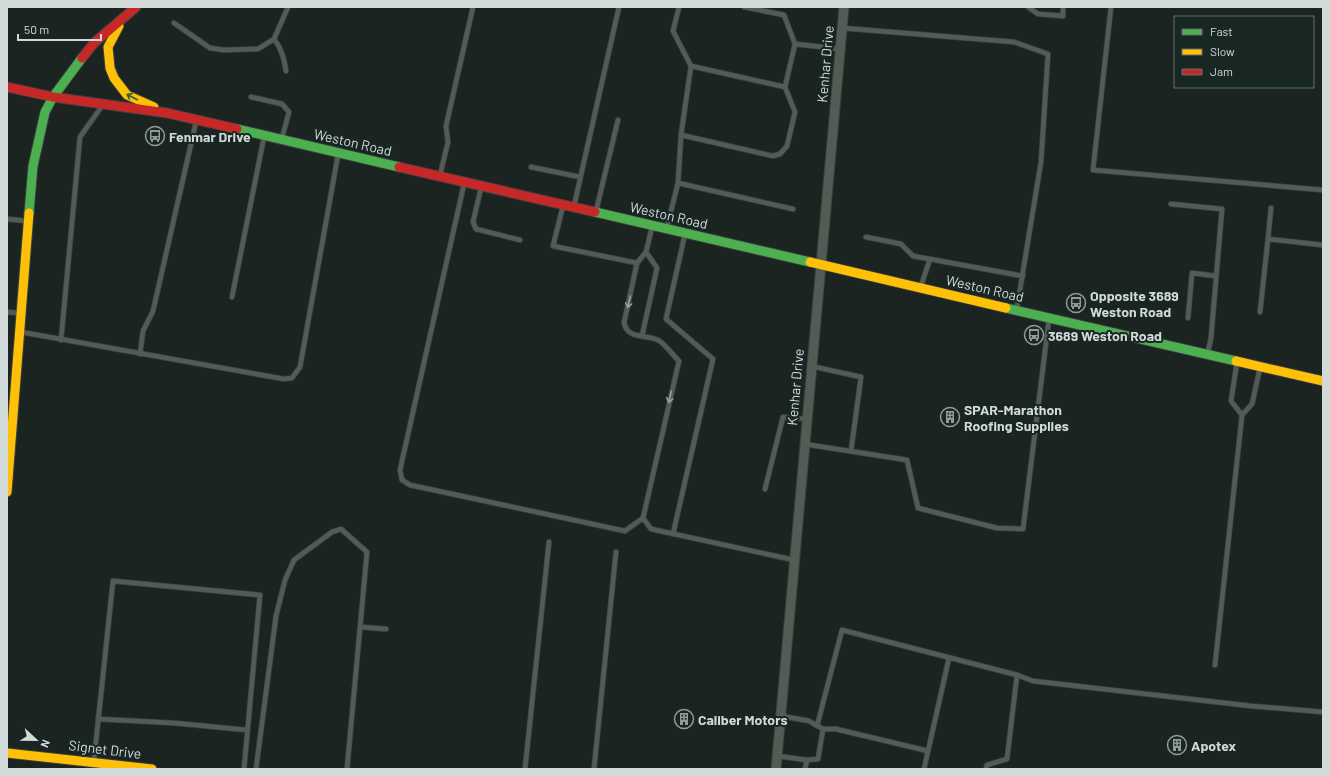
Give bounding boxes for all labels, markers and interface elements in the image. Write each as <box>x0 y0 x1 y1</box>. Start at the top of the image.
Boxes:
scale bar <box>18 16 101 42</box>
legend <box>1174 16 1314 88</box>
text: 50 m <box>24 22 49 36</box>
text: Fast <box>1210 24 1233 38</box>
street label: Kenhar Drive <box>813 25 837 103</box>
text: Slow <box>1210 44 1235 58</box>
text: Jam <box>1210 64 1233 78</box>
one-way arrow <box>126 92 138 100</box>
bus stop icon: Fenmar Drive <box>144 125 166 147</box>
street label: Weston Road <box>312 125 394 159</box>
place label: Fenmar Drive <box>169 128 251 145</box>
street label: Weston Road <box>628 198 710 232</box>
street label: Weston Road <box>944 271 1026 305</box>
place label: Opposite 3689 Weston Road <box>1090 287 1179 320</box>
bus stop icon: Opposite 3689 Weston Road <box>1065 292 1087 314</box>
one-way arrow <box>624 295 632 308</box>
bus stop icon: 3689 Weston Road <box>1023 324 1045 346</box>
place label: 3689 Weston Road <box>1048 327 1162 344</box>
street label: Kenhar Drive <box>783 348 807 426</box>
one-way arrow <box>666 390 674 403</box>
place label: SPAR-Marathon Roofing Supplies <box>964 401 1069 434</box>
building icon: SPAR-Marathon Roofing Supplies <box>939 406 961 428</box>
building icon: Caliber Motors <box>673 708 695 730</box>
place label: Caliber Motors <box>698 711 787 728</box>
north arrow <box>16 720 56 760</box>
building icon: Apotex <box>1166 734 1188 756</box>
street label: Signet Drive <box>68 736 142 762</box>
place label: Apotex <box>1191 737 1236 754</box>
text: N <box>38 738 53 750</box>

